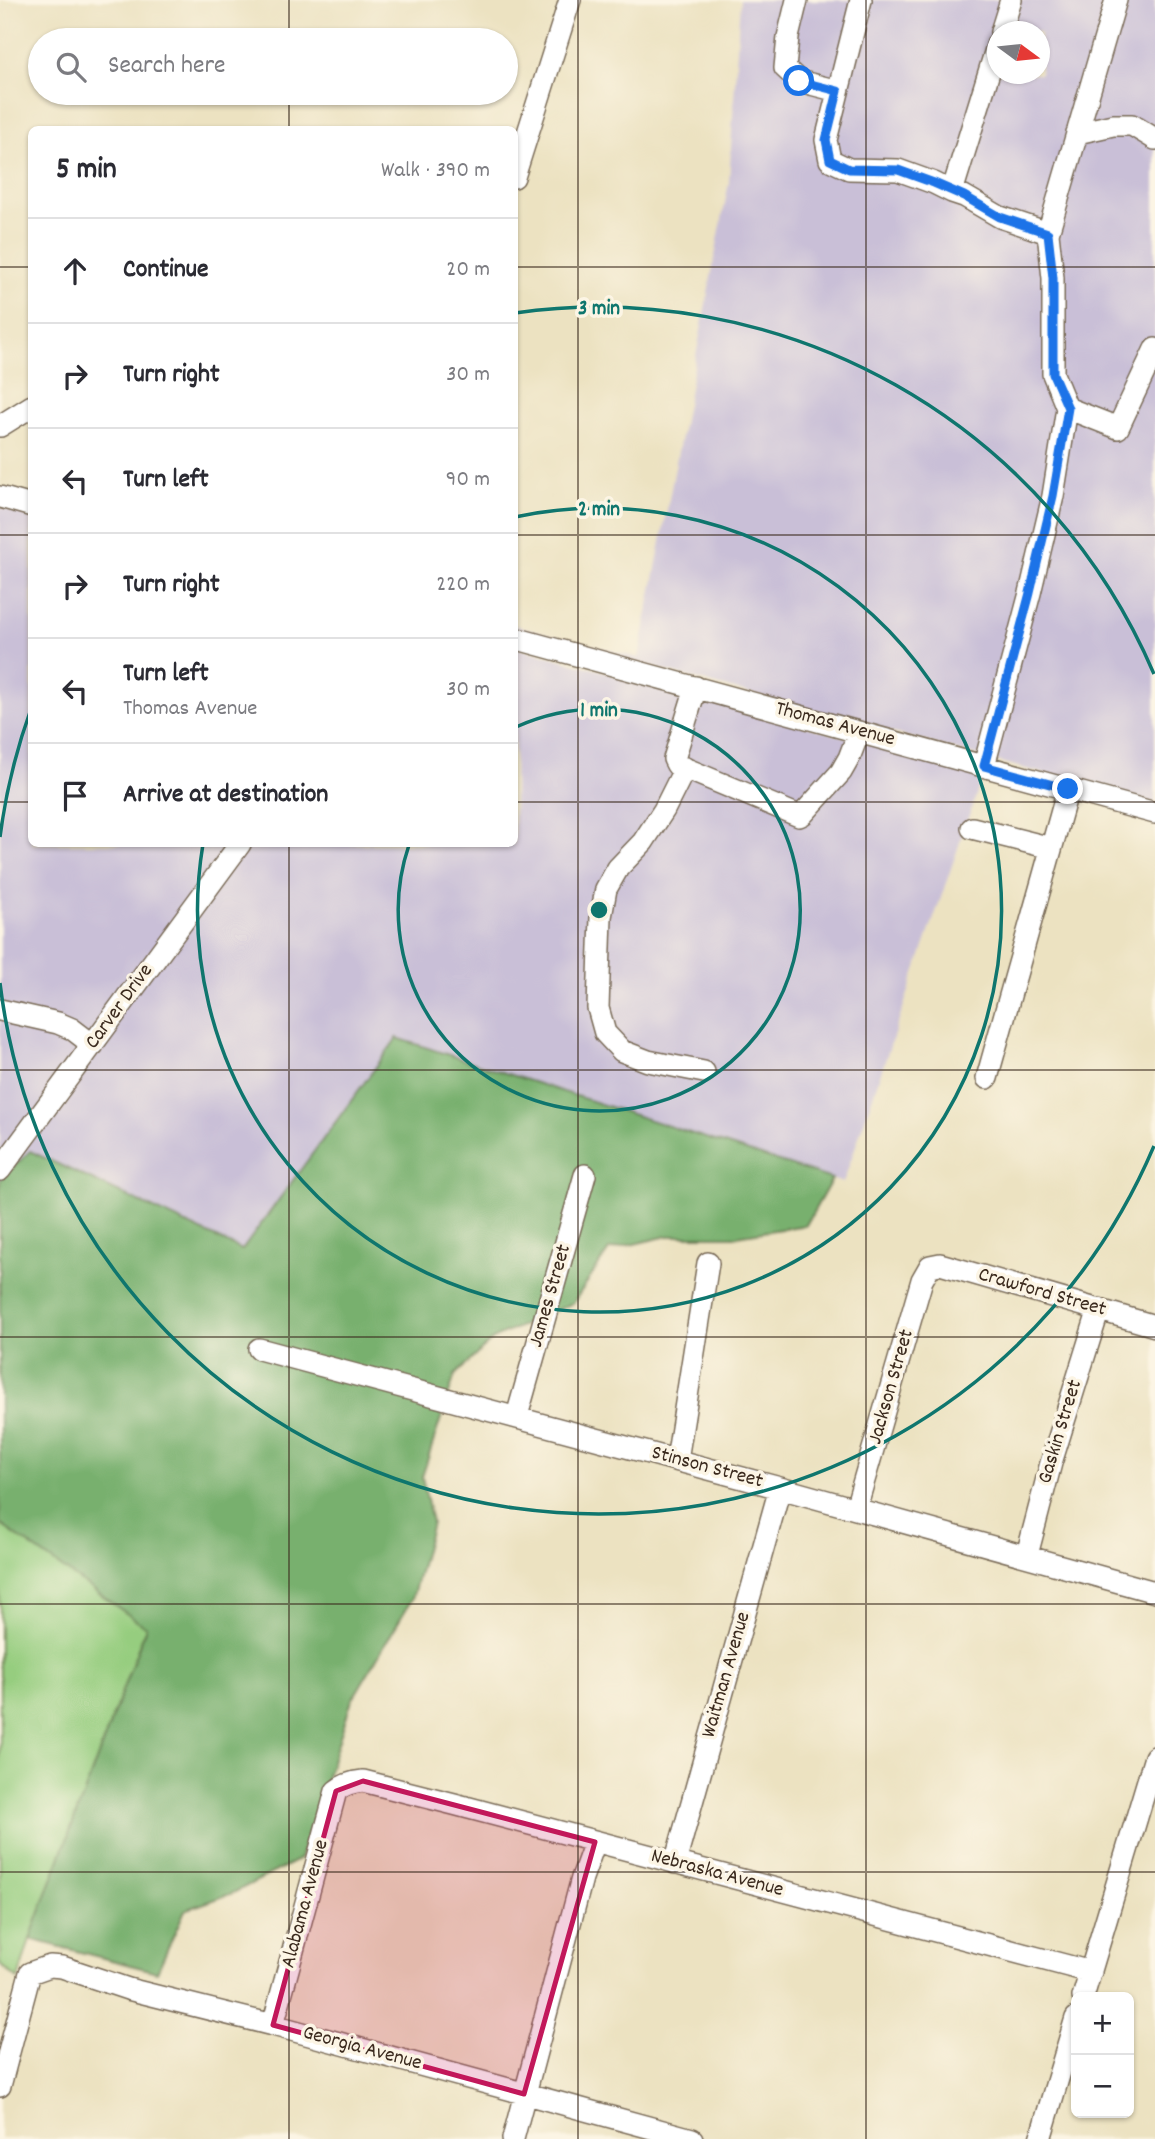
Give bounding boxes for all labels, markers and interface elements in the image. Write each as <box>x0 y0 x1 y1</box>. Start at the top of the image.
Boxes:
north arrow <box>987 21 1050 84</box>
search box <box>28 28 518 105</box>
icon: search <box>52 48 90 86</box>
text: Search here <box>108 48 226 85</box>
route start <box>783 65 814 96</box>
text: 5 min <box>56 150 117 193</box>
text: Walk · 390 m <box>381 155 490 188</box>
icon: ahead <box>56 252 94 290</box>
text: Continue <box>123 252 208 289</box>
text: 20 m <box>446 254 490 287</box>
text: 3 min <box>578 295 620 325</box>
icon: right <box>56 357 94 395</box>
text: Turn right <box>123 357 220 394</box>
text: 30 m <box>446 359 490 392</box>
icon: left <box>56 462 94 500</box>
text: Turn left <box>123 462 209 499</box>
text: 90 m <box>446 464 490 497</box>
text: 2 min <box>578 496 620 526</box>
icon: right <box>56 567 94 605</box>
text: Turn right <box>123 567 220 604</box>
text: 220 m <box>436 569 490 602</box>
text: Turn left <box>123 656 209 693</box>
icon: left <box>56 672 94 710</box>
text: 30 m <box>446 674 490 707</box>
text: Thomas Avenue <box>123 693 257 726</box>
street label: Thomas Avenue <box>772 695 898 755</box>
text: 1 min <box>580 697 618 727</box>
route end <box>1052 773 1083 804</box>
icon: arrive <box>56 777 94 815</box>
text: Arrive at destination <box>123 777 328 814</box>
centre of rings <box>587 898 611 922</box>
street label: Carver Drive <box>79 958 161 1056</box>
street label: James Street <box>522 1241 580 1351</box>
street label: Crawford Street <box>975 1260 1110 1326</box>
street label: Jackson Street <box>861 1326 923 1448</box>
street label: Gaskin Street <box>1031 1376 1091 1488</box>
street label: Stinson Street <box>648 1439 766 1497</box>
street label: Waitman Avenue <box>695 1609 759 1741</box>
street label: Alabama Avenue <box>274 1836 338 1972</box>
street label: Nebraska Avenue <box>647 1842 787 1906</box>
map controls <box>1071 1992 1134 2118</box>
button: + <box>1071 1992 1134 2055</box>
street label: Georgia Avenue <box>299 2019 425 2079</box>
button: − <box>1071 2055 1134 2118</box>

